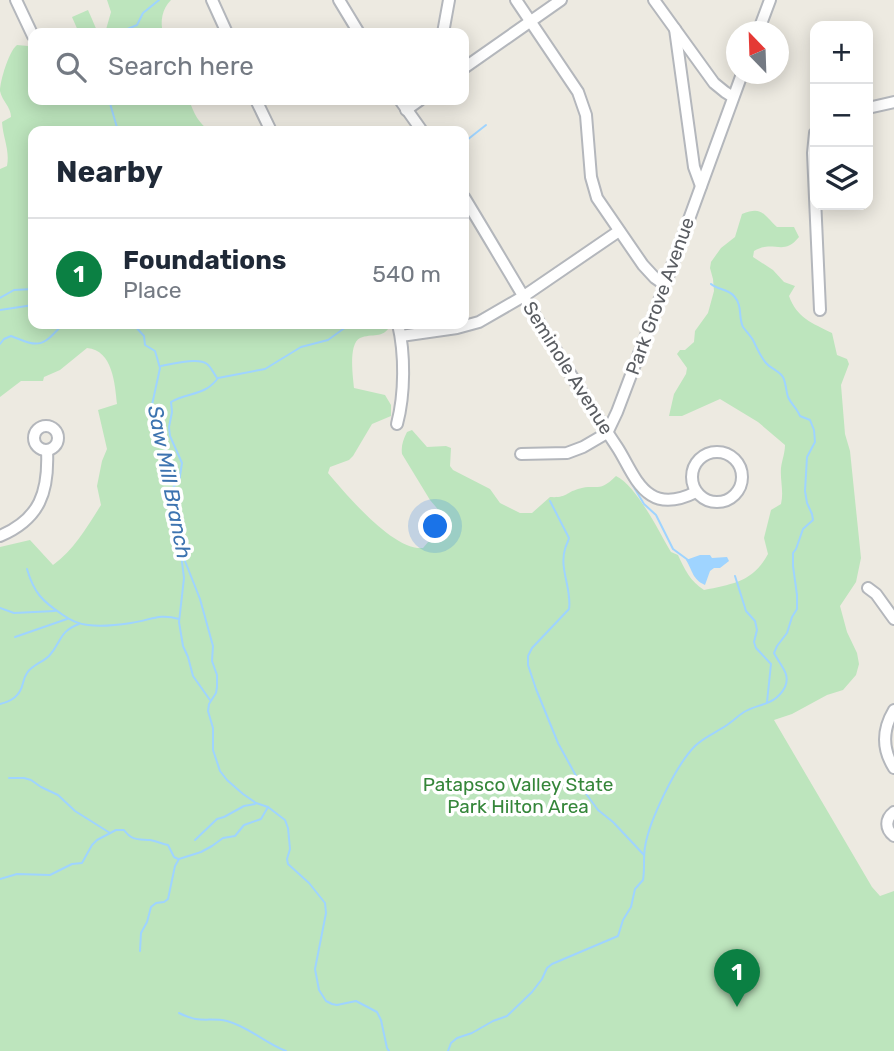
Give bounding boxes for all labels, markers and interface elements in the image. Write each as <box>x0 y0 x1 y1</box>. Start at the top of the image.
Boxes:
north arrow <box>726 21 789 84</box>
map controls <box>810 21 873 210</box>
button: + <box>810 21 873 84</box>
search box <box>28 28 469 105</box>
icon: search <box>52 48 90 86</box>
text: Search here <box>108 51 254 82</box>
button: − <box>810 84 873 147</box>
button: layers <box>810 147 873 210</box>
text: Nearby <box>56 154 163 190</box>
street label: Park Grove Avenue <box>621 214 699 378</box>
text: Foundations <box>123 245 286 276</box>
text: 1 <box>73 260 85 288</box>
text: 540 m <box>372 260 441 288</box>
text: Place <box>123 276 182 304</box>
street label: Seminole Avenue <box>518 297 618 439</box>
water label: Saw Mill Branch <box>143 403 197 561</box>
your location <box>418 509 452 543</box>
park label: Patapsco Valley State Park Hilton Area <box>423 773 613 818</box>
pin: 1 <box>714 949 760 1007</box>

